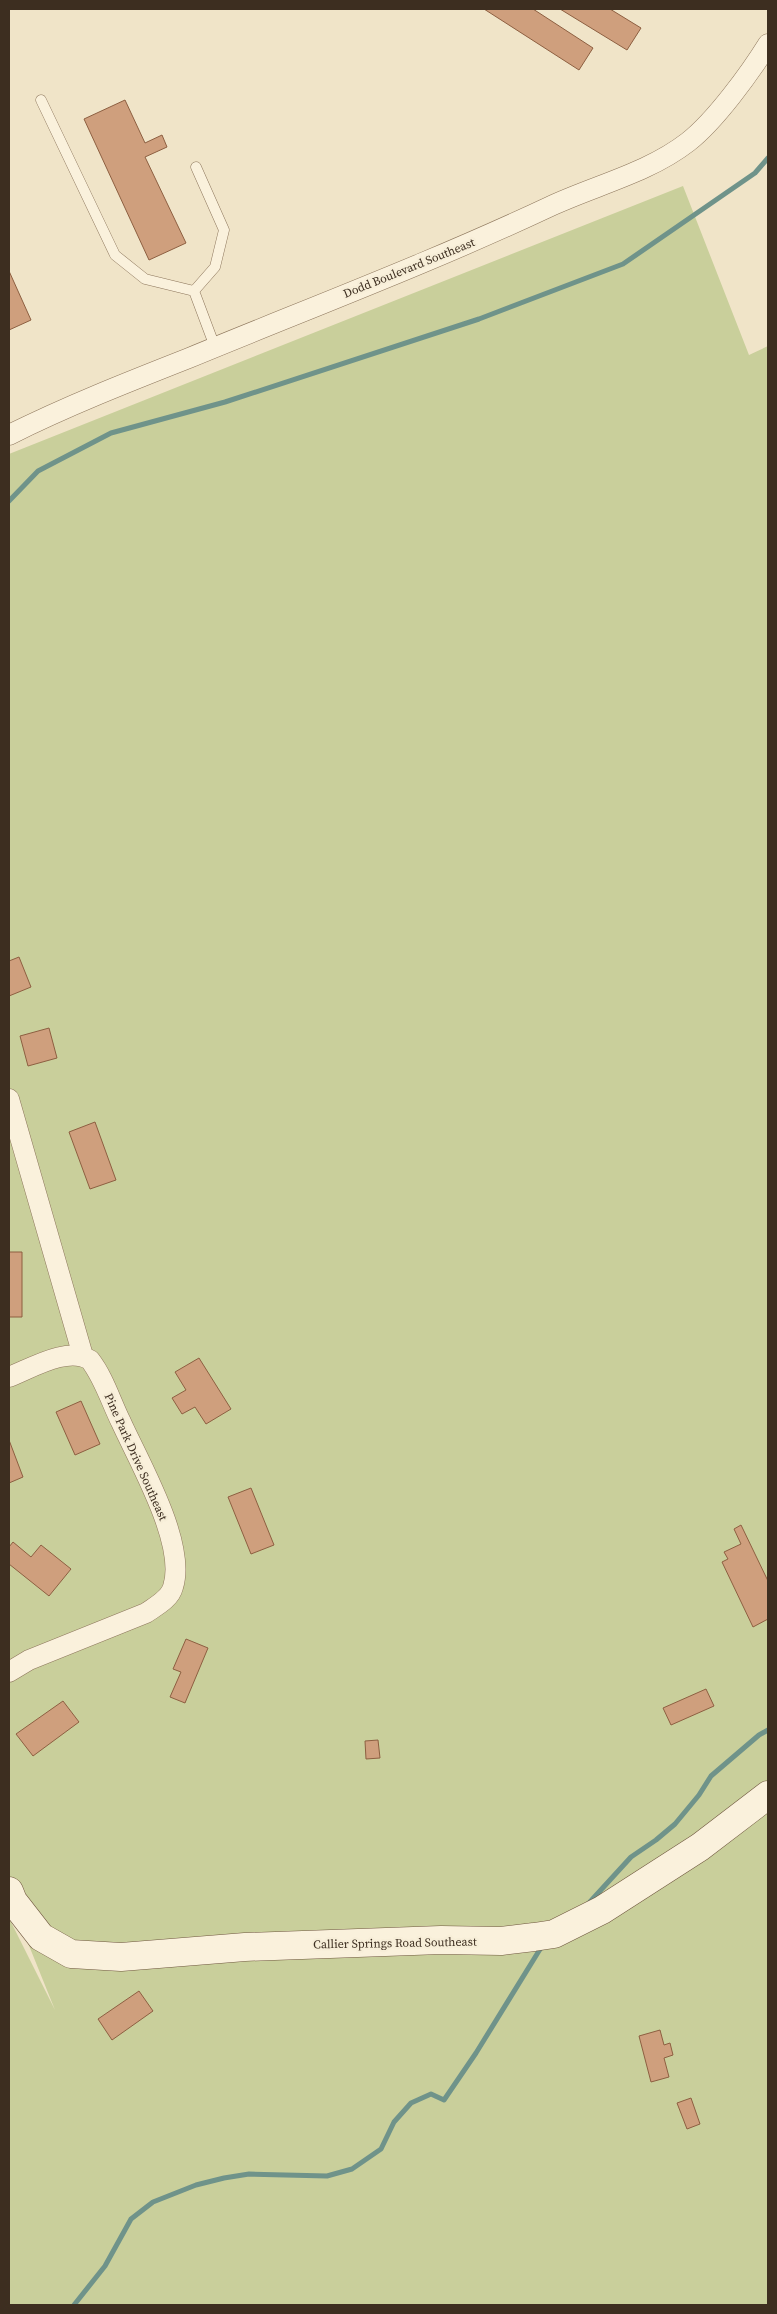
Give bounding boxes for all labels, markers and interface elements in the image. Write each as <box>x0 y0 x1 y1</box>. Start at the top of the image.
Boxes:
street label: Dodd Boulevard Southeast <box>341 234 477 302</box>
street label: Pine Park Drive Southeast <box>101 1391 171 1523</box>
street label: Callier Springs Road Southeast <box>313 1934 477 1952</box>

